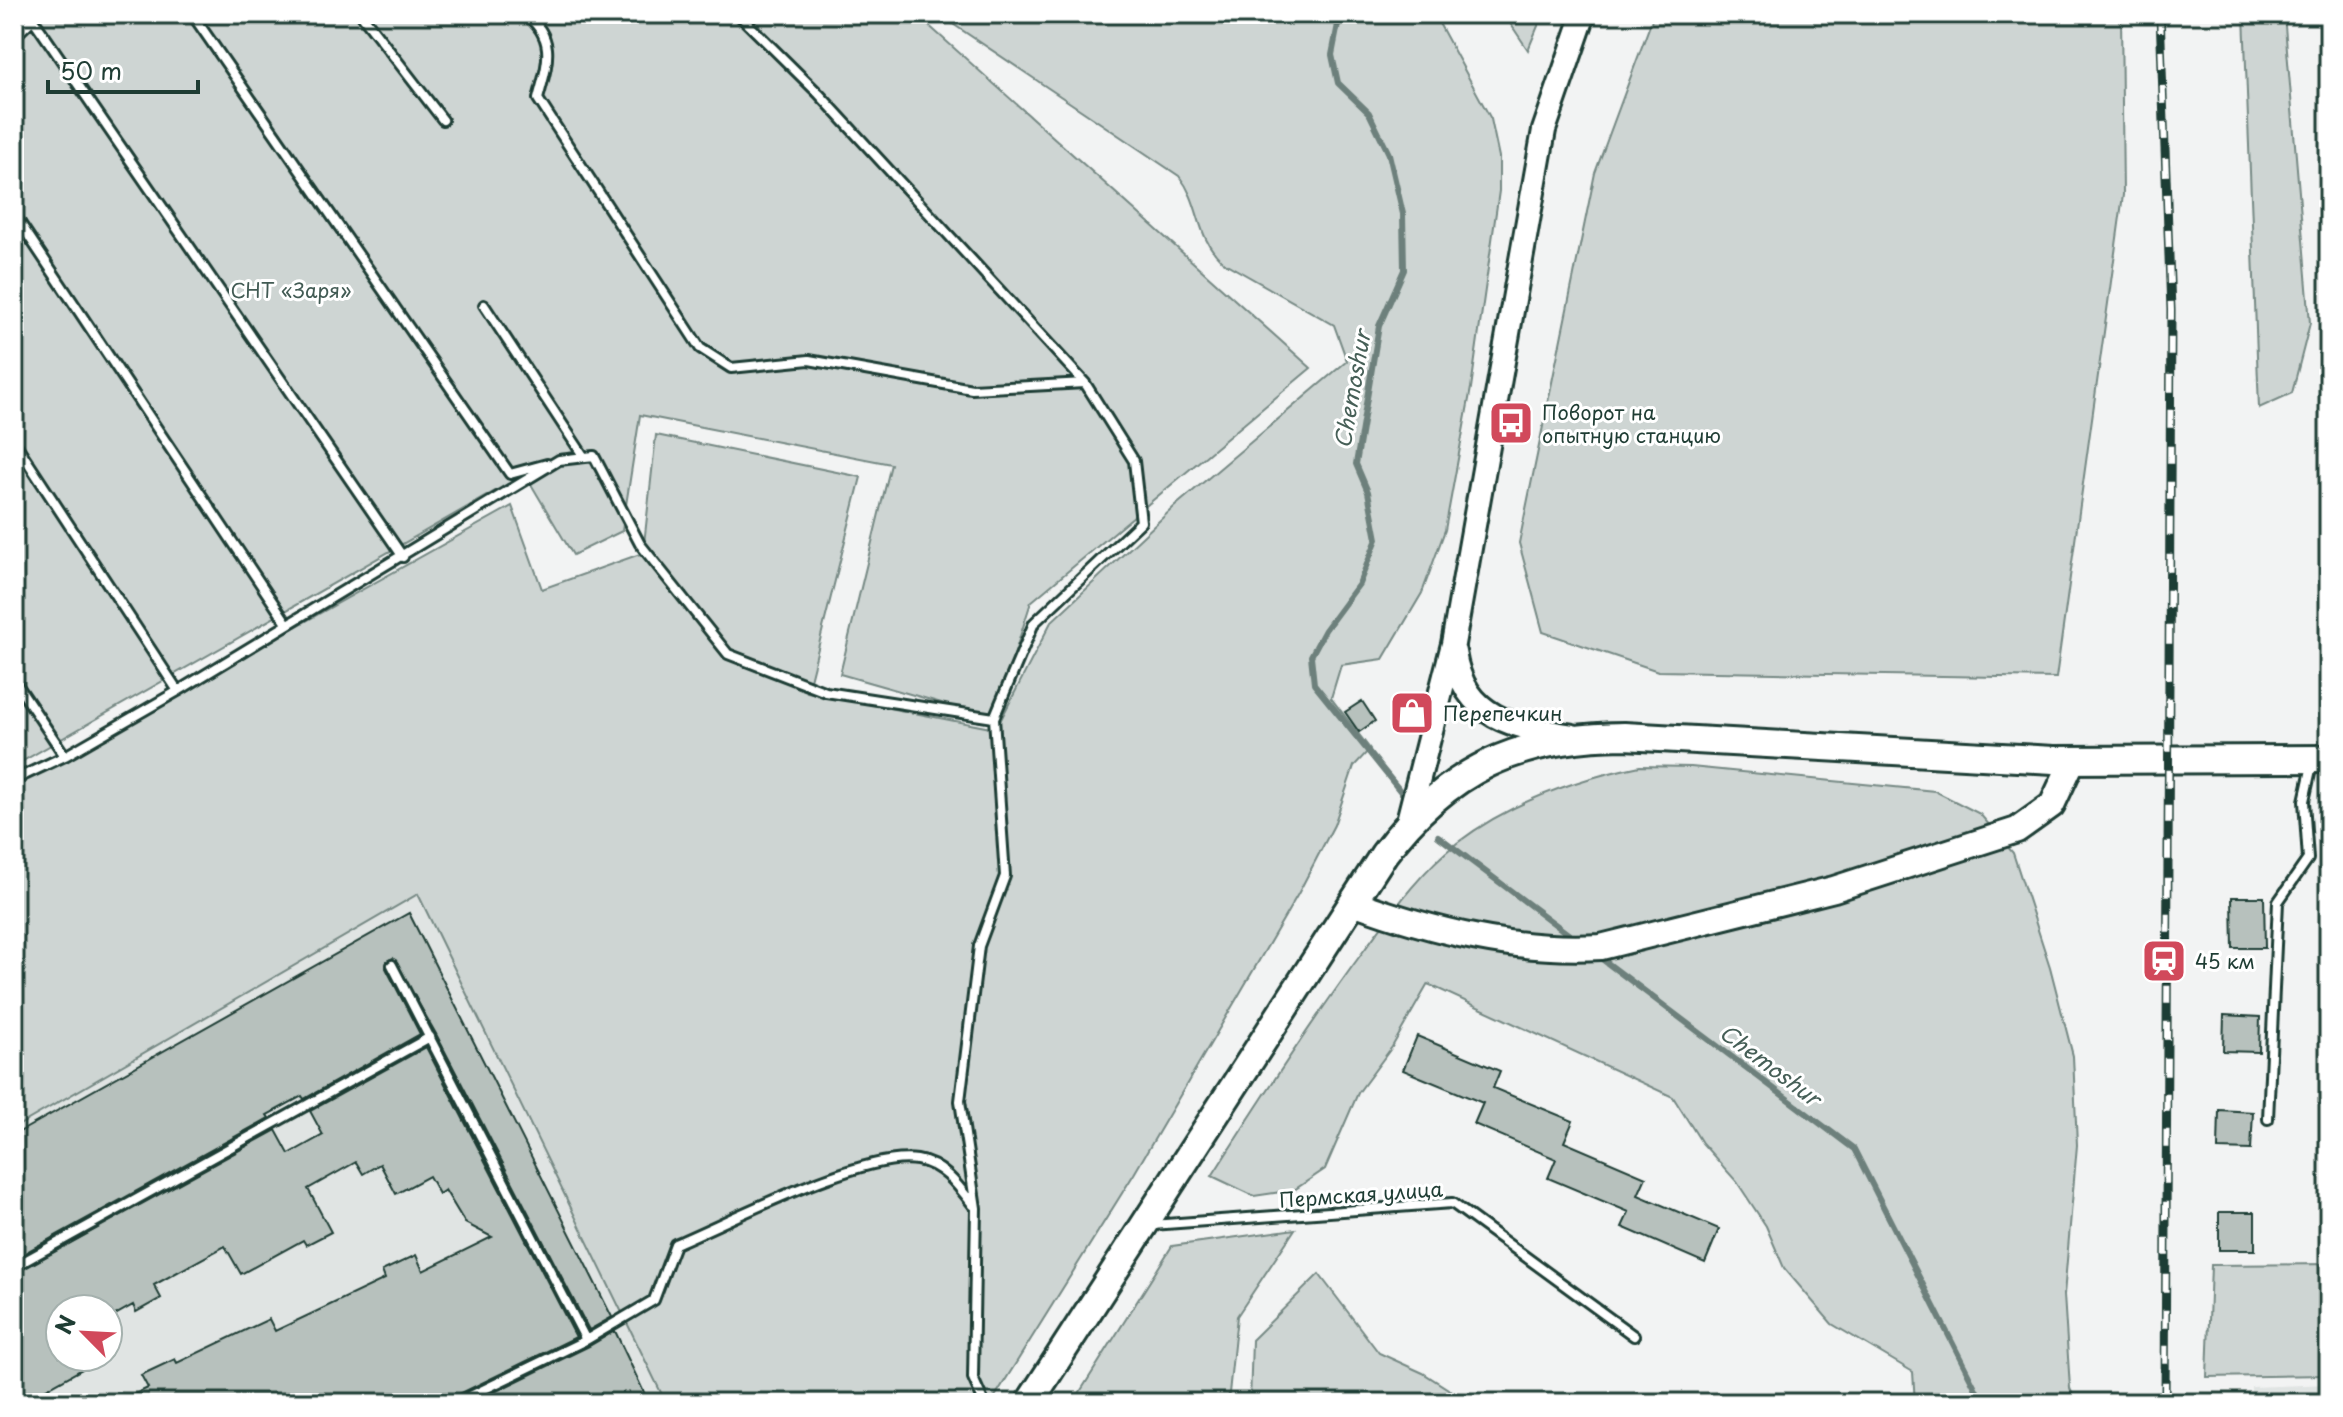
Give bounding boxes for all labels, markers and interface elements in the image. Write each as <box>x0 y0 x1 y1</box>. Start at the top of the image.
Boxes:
scale bar <box>48 44 198 94</box>
text: 50 m <box>60 52 122 88</box>
park label: СНТ «Заря» <box>230 275 352 305</box>
water label: Chemoshur <box>1324 325 1378 450</box>
place label: Поворот на опытную станцию <box>1542 397 1721 450</box>
bus stop icon: Поворот на опытную станцию <box>1487 399 1535 447</box>
shop icon: Перепечкин <box>1388 689 1436 737</box>
place label: Перепечкин <box>1443 698 1563 728</box>
station icon: 45 км <box>2140 937 2188 985</box>
place label: 45 км <box>2195 946 2255 976</box>
water label: Chemoshur <box>1714 1015 1831 1115</box>
street label: Пермская улица <box>1278 1173 1444 1215</box>
north arrow <box>44 1293 124 1373</box>
text: N <box>46 1310 83 1339</box>

